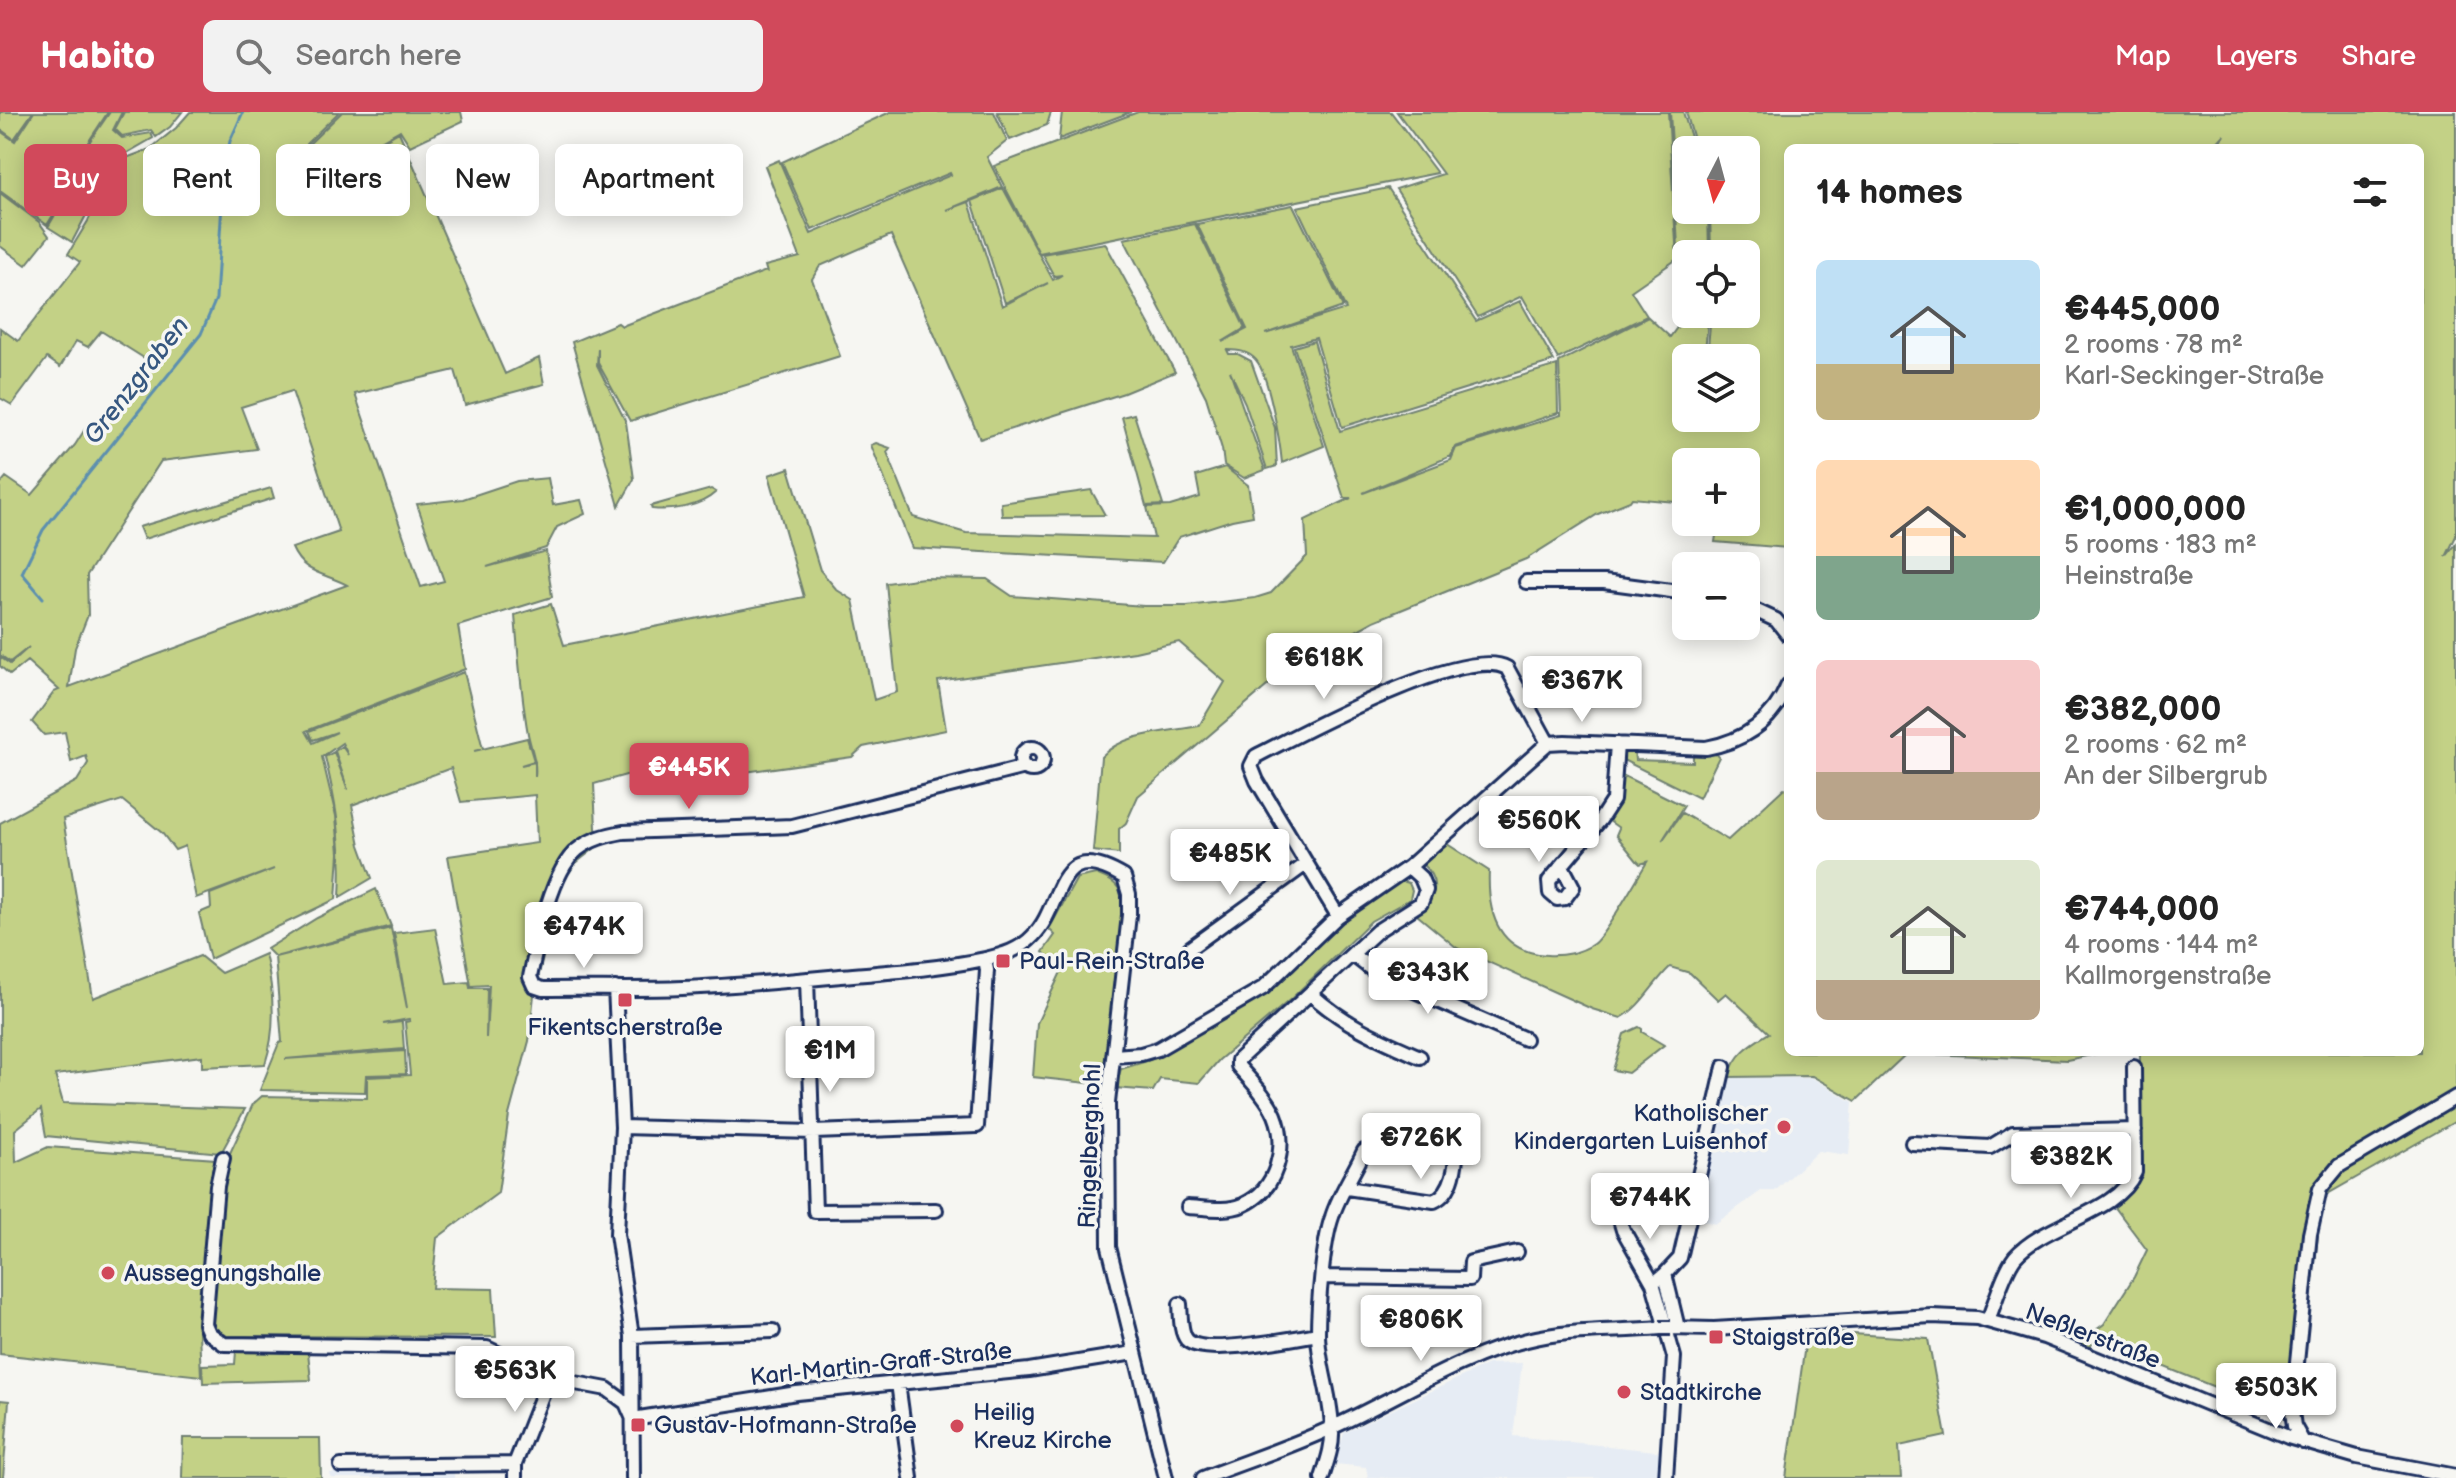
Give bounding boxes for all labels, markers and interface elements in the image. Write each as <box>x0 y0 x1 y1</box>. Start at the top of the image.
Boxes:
search box <box>203 20 763 92</box>
text: Habito <box>40 34 155 79</box>
icon: search <box>231 34 275 78</box>
text: Search here <box>295 38 462 74</box>
text: Map <box>2115 40 2171 73</box>
text: Layers <box>2215 40 2298 73</box>
text: Share <box>2342 40 2416 73</box>
north arrow <box>1672 136 1760 224</box>
map controls <box>1672 136 1760 640</box>
chip: Buy <box>24 144 127 216</box>
chip: Rent <box>143 144 260 216</box>
chip: Filters <box>276 144 410 216</box>
chip: New <box>426 144 539 216</box>
chip: Apartment <box>555 144 743 216</box>
icon: filters <box>2348 170 2392 214</box>
text: 14 homes <box>1816 172 1963 213</box>
button: locate <box>1672 240 1760 328</box>
text: €445,000 <box>2064 289 2220 330</box>
icon: home <box>1880 292 1976 388</box>
water label: Grenzgraben <box>78 311 196 451</box>
text: 2 rooms · 78 m² <box>2064 330 2243 361</box>
button: layers <box>1672 344 1760 432</box>
text: Karl-Seckinger-Straße <box>2064 361 2324 392</box>
button: + <box>1672 448 1760 536</box>
text: €1,000,000 <box>2064 489 2246 530</box>
icon: home <box>1880 492 1976 588</box>
text: 5 rooms · 183 m² <box>2064 530 2257 561</box>
button: − <box>1672 552 1760 640</box>
text: Heinstraße <box>2064 561 2194 592</box>
pin: €618K <box>1268 633 1380 701</box>
text: €618K <box>1284 643 1364 674</box>
pin: €367K <box>1526 656 1638 724</box>
text: €367K <box>1541 666 1623 697</box>
text: €382,000 <box>2064 689 2221 730</box>
icon: home <box>1880 692 1976 788</box>
text: 2 rooms · 62 m² <box>2064 730 2247 761</box>
pin: €445K <box>633 743 745 811</box>
text: €445K <box>648 753 730 784</box>
text: An der Silbergrub <box>2064 761 2268 792</box>
pin: €560K <box>1483 796 1595 864</box>
text: €560K <box>1497 806 1581 837</box>
pin: €485K <box>1174 829 1286 897</box>
text: €485K <box>1188 839 1272 870</box>
text: €744,000 <box>2064 889 2220 930</box>
icon: home <box>1880 892 1976 988</box>
pin: €474K <box>528 902 640 970</box>
text: €474K <box>543 912 625 943</box>
text: 4 rooms · 144 m² <box>2064 930 2258 961</box>
place label: Paul-Rein-Straße <box>1019 947 1205 976</box>
pin: €343K <box>1372 948 1484 1016</box>
marker: Paul-Rein-Straße <box>994 952 1012 970</box>
text: €343K <box>1387 958 1469 989</box>
text: Kallmorgenstraße <box>2064 961 2271 992</box>
marker: Fikentscherstraße <box>616 991 634 1009</box>
place label: Fikentscherstraße <box>527 1013 723 1042</box>
pin: €1M <box>791 1026 869 1094</box>
text: €1M <box>804 1036 856 1067</box>
street label: Ringelberghohl <box>1073 1063 1107 1229</box>
place label: Katholischer Kindergarten Luisenhof <box>1513 1099 1769 1156</box>
pin: €726K <box>1365 1113 1477 1181</box>
marker: Katholischer Kindergarten Luisenhof <box>1775 1118 1793 1136</box>
text: €726K <box>1380 1123 1462 1154</box>
pin: €382K <box>2015 1132 2127 1200</box>
text: €382K <box>2029 1142 2113 1173</box>
pin: €744K <box>1594 1173 1706 1241</box>
text: €744K <box>1609 1183 1691 1214</box>
place label: Aussegnungshalle <box>124 1259 321 1288</box>
marker: Aussegnungshalle <box>99 1264 117 1282</box>
pin: €806K <box>1365 1295 1477 1363</box>
street label: Neßlerstraße <box>2021 1297 2165 1375</box>
text: €806K <box>1379 1305 1463 1336</box>
place label: Staigstraße <box>1732 1323 1855 1352</box>
marker: Staigstraße <box>1707 1328 1725 1346</box>
street label: Karl-Martin-Graff-Straße <box>749 1336 1013 1392</box>
pin: €563K <box>459 1346 571 1414</box>
text: €563K <box>473 1356 557 1387</box>
pin: €503K <box>2220 1363 2332 1431</box>
text: €503K <box>2234 1373 2318 1404</box>
place label: Stadtkirche <box>1640 1378 1762 1407</box>
marker: Stadtkirche <box>1615 1383 1633 1401</box>
place label: Heilig Kreuz Kirche <box>973 1398 1112 1455</box>
place label: Gustav-Hofmann-Straße <box>654 1411 917 1440</box>
marker: Gustav-Hofmann-Straße <box>629 1416 647 1434</box>
marker: Heilig Kreuz Kirche <box>948 1417 966 1435</box>

